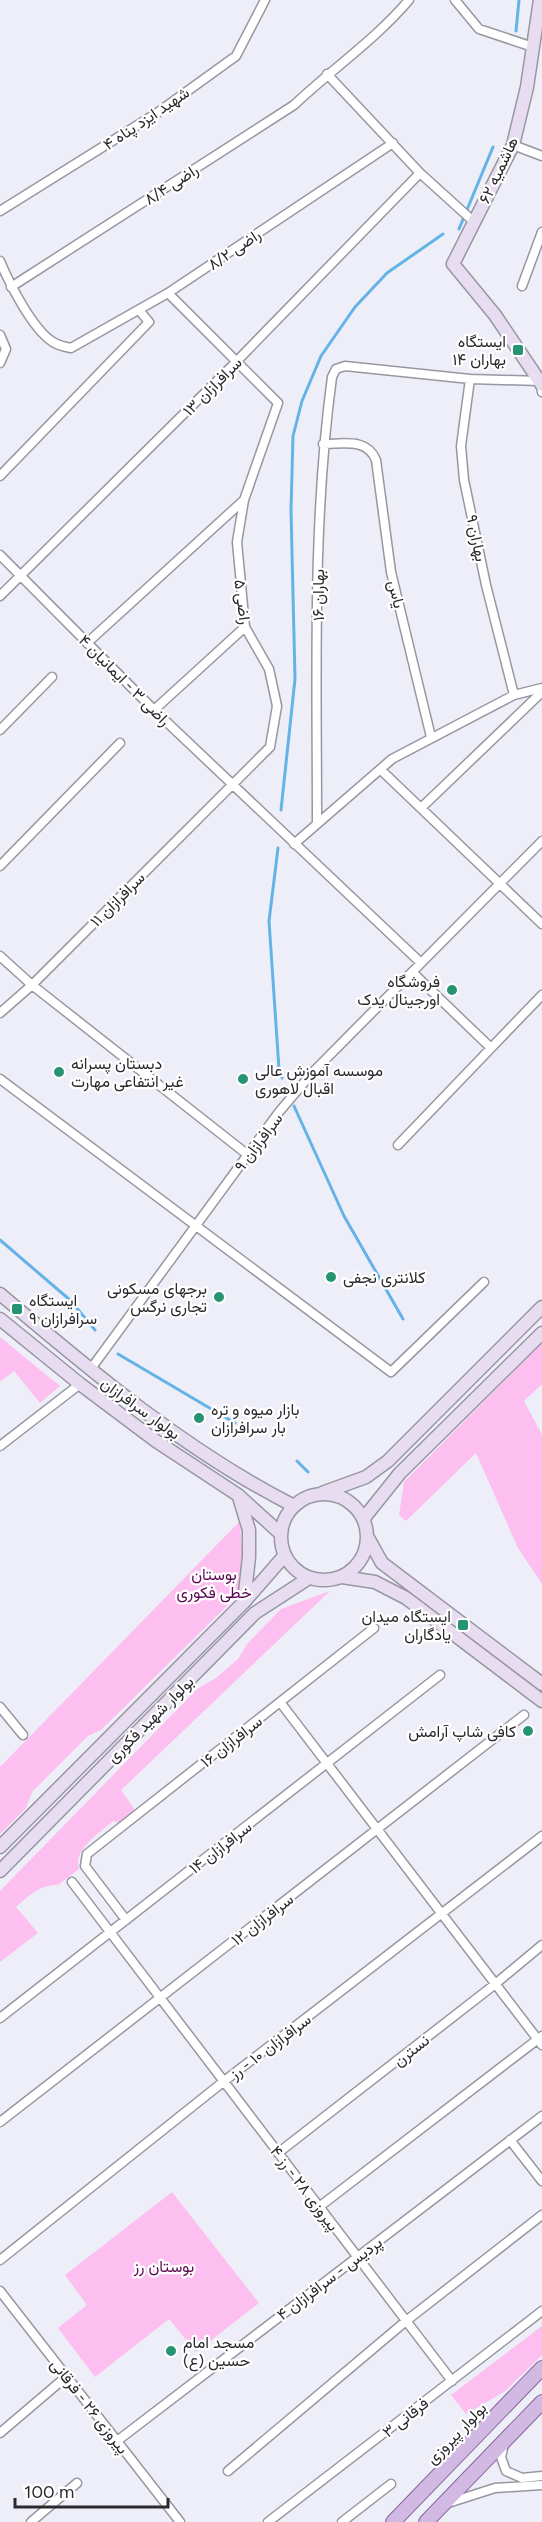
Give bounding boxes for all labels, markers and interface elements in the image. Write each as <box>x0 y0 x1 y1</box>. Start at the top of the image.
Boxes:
street label: شهید ایزد پناه ۴ <box>100 83 194 156</box>
street label: هاشمیه ۶۲ <box>475 134 522 207</box>
street label: راضی ۸/۴ <box>141 160 202 210</box>
street label: راضی ۸/۲ <box>204 225 265 275</box>
place label: ایستگاه بهاران ۱۴ <box>452 332 506 370</box>
marker: ایستگاه بهاران ۱۴ <box>511 343 525 357</box>
street label: سرافرازان ۱۳ <box>179 353 246 420</box>
street label: بهاران ۹ <box>461 513 491 564</box>
street label: بهاران ۱۶ <box>309 569 329 621</box>
street label: راضی ۵ <box>229 578 255 626</box>
street label: یاس <box>383 578 409 610</box>
street label: راضی ۳ - ایمانیان ۴ <box>74 631 174 731</box>
street label: سرافرازان ۱۱ <box>86 868 149 931</box>
place label: فروشگاه اورجینال یدک <box>357 972 440 1010</box>
marker: فروشگاه اورجینال یدک <box>445 983 459 997</box>
place label: دبستان پسرانه غیر انتفاعی مهارت <box>71 1054 184 1092</box>
place label: موسسه آموزش عالی اقبال لاهوری <box>255 1061 383 1099</box>
marker: دبستان پسرانه غیر انتفاعی مهارت <box>52 1065 66 1079</box>
marker: موسسه آموزش عالی اقبال لاهوری <box>236 1072 250 1086</box>
street label: سرافرازان ۹ <box>230 1109 287 1176</box>
place label: کلانتری نجفی <box>343 1268 425 1288</box>
marker: کلانتری نجفی <box>324 1270 338 1284</box>
place label: برجهای مسکونی تجاری نرگس <box>107 1279 207 1317</box>
marker: برجهای مسکونی تجاری نرگس <box>212 1290 226 1304</box>
place label: ایستگاه سرافرازان ۹ <box>29 1291 97 1329</box>
marker: ایستگاه سرافرازان ۹ <box>10 1302 24 1316</box>
street label: بولوار سرافرازان <box>97 1373 184 1444</box>
place label: بازار میوه و تره بار سرافرازان <box>211 1400 300 1438</box>
marker: بازار میوه و تره بار سرافرازان <box>192 1411 206 1425</box>
park label: بوستان خطی فکوری <box>176 1565 252 1603</box>
place label: ایستگاه میدان یادگاران <box>362 1607 451 1645</box>
marker: ایستگاه میدان یادگاران <box>456 1618 470 1632</box>
street label: بولوار شهید فکوری <box>103 1672 198 1767</box>
street label: سرافرازان ۱۶ <box>197 1711 266 1772</box>
place label: کافی شاپ آرامش <box>408 1722 516 1743</box>
marker: کافی شاپ آرامش <box>521 1724 535 1738</box>
street label: سرافرازان ۱۴ <box>185 1817 256 1879</box>
street label: سرافرازان ۱۲ <box>228 1889 298 1950</box>
street label: سرافرازان ۱۰ - رز <box>225 2010 315 2085</box>
street label: نسترن <box>390 2030 434 2071</box>
street label: پیروزی ۲۸ - رز ۴ <box>265 2142 343 2236</box>
street label: پردیس - سرافرازان ۴ <box>273 2233 387 2326</box>
park label: بوستان رز <box>133 2257 194 2277</box>
place label: مسجد امام حسین (ع) <box>183 2333 254 2372</box>
marker: مسجد امام حسین (ع) <box>164 2344 178 2358</box>
street label: پیروزی ۲۶ - فرقانی <box>45 2355 133 2459</box>
street label: فرقانی ۳ <box>378 2393 433 2442</box>
street label: بولوار پیروزی <box>422 2399 492 2470</box>
scale bar <box>15 2471 168 2509</box>
text: 100 m <box>24 2481 74 2503</box>

